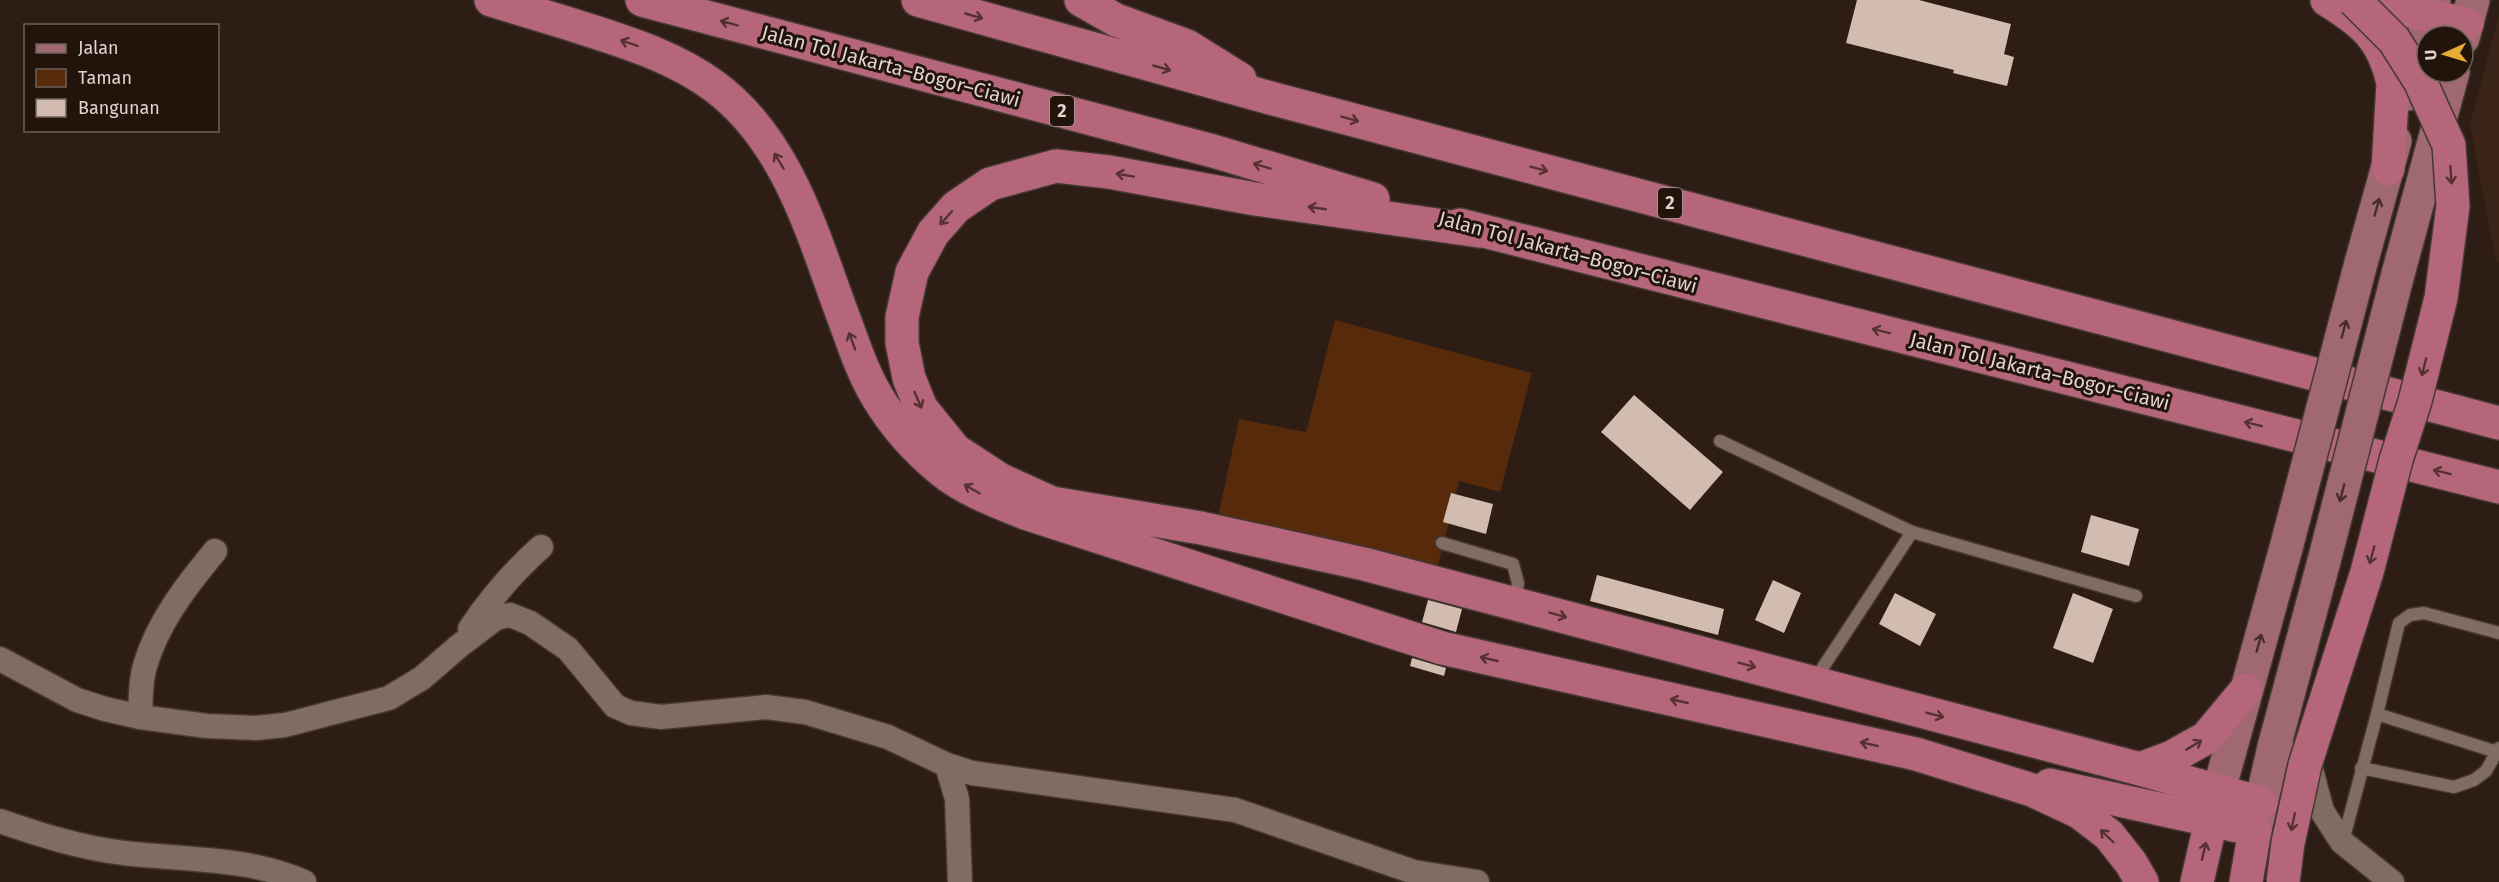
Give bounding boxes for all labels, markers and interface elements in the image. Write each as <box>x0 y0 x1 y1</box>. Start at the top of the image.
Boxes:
one-way arrow <box>964 11 983 22</box>
one-way arrow <box>720 17 739 28</box>
street label: Jalan Tol Jakarta–Bogor–Ciawi <box>759 20 1023 112</box>
legend <box>24 24 219 132</box>
north arrow <box>2415 24 2475 84</box>
text: Jalan <box>78 37 119 59</box>
one-way arrow <box>620 37 639 48</box>
text: U <box>2421 49 2440 61</box>
one-way arrow <box>1152 63 1171 74</box>
text: Taman <box>78 67 132 89</box>
road number: 2 <box>1050 96 1074 126</box>
text: Bangunan <box>78 97 160 119</box>
one-way arrow <box>1340 114 1359 126</box>
one-way arrow <box>772 153 784 170</box>
one-way arrow <box>1253 160 1272 171</box>
one-way arrow <box>1529 163 1548 175</box>
one-way arrow <box>2446 164 2457 184</box>
one-way arrow <box>1116 169 1136 180</box>
road number: 2 <box>1658 188 1682 218</box>
one-way arrow <box>2372 198 2383 217</box>
one-way arrow <box>1308 202 1328 213</box>
street label: Jalan Tol Jakarta–Bogor–Ciawi <box>1436 206 1700 298</box>
one-way arrow <box>938 211 953 226</box>
one-way arrow <box>2338 320 2350 339</box>
one-way arrow <box>1872 325 1891 336</box>
street label: Jalan Tol Jakarta–Bogor–Ciawi <box>1908 327 2172 415</box>
one-way arrow <box>846 332 857 351</box>
one-way arrow <box>2417 357 2429 376</box>
one-way arrow <box>913 390 924 408</box>
one-way arrow <box>2244 418 2263 430</box>
one-way arrow <box>2433 466 2452 478</box>
one-way arrow <box>964 483 981 495</box>
one-way arrow <box>2335 484 2347 503</box>
one-way arrow <box>2366 545 2377 564</box>
one-way arrow <box>1548 609 1567 621</box>
one-way arrow <box>2254 633 2265 652</box>
one-way arrow <box>1479 653 1499 664</box>
one-way arrow <box>1737 660 1756 671</box>
one-way arrow <box>1670 695 1689 707</box>
one-way arrow <box>1925 709 1944 721</box>
one-way arrow <box>1860 738 1880 749</box>
one-way arrow <box>2185 739 2202 751</box>
one-way arrow <box>2286 812 2298 831</box>
one-way arrow <box>2100 828 2115 843</box>
one-way arrow <box>2198 842 2210 861</box>

